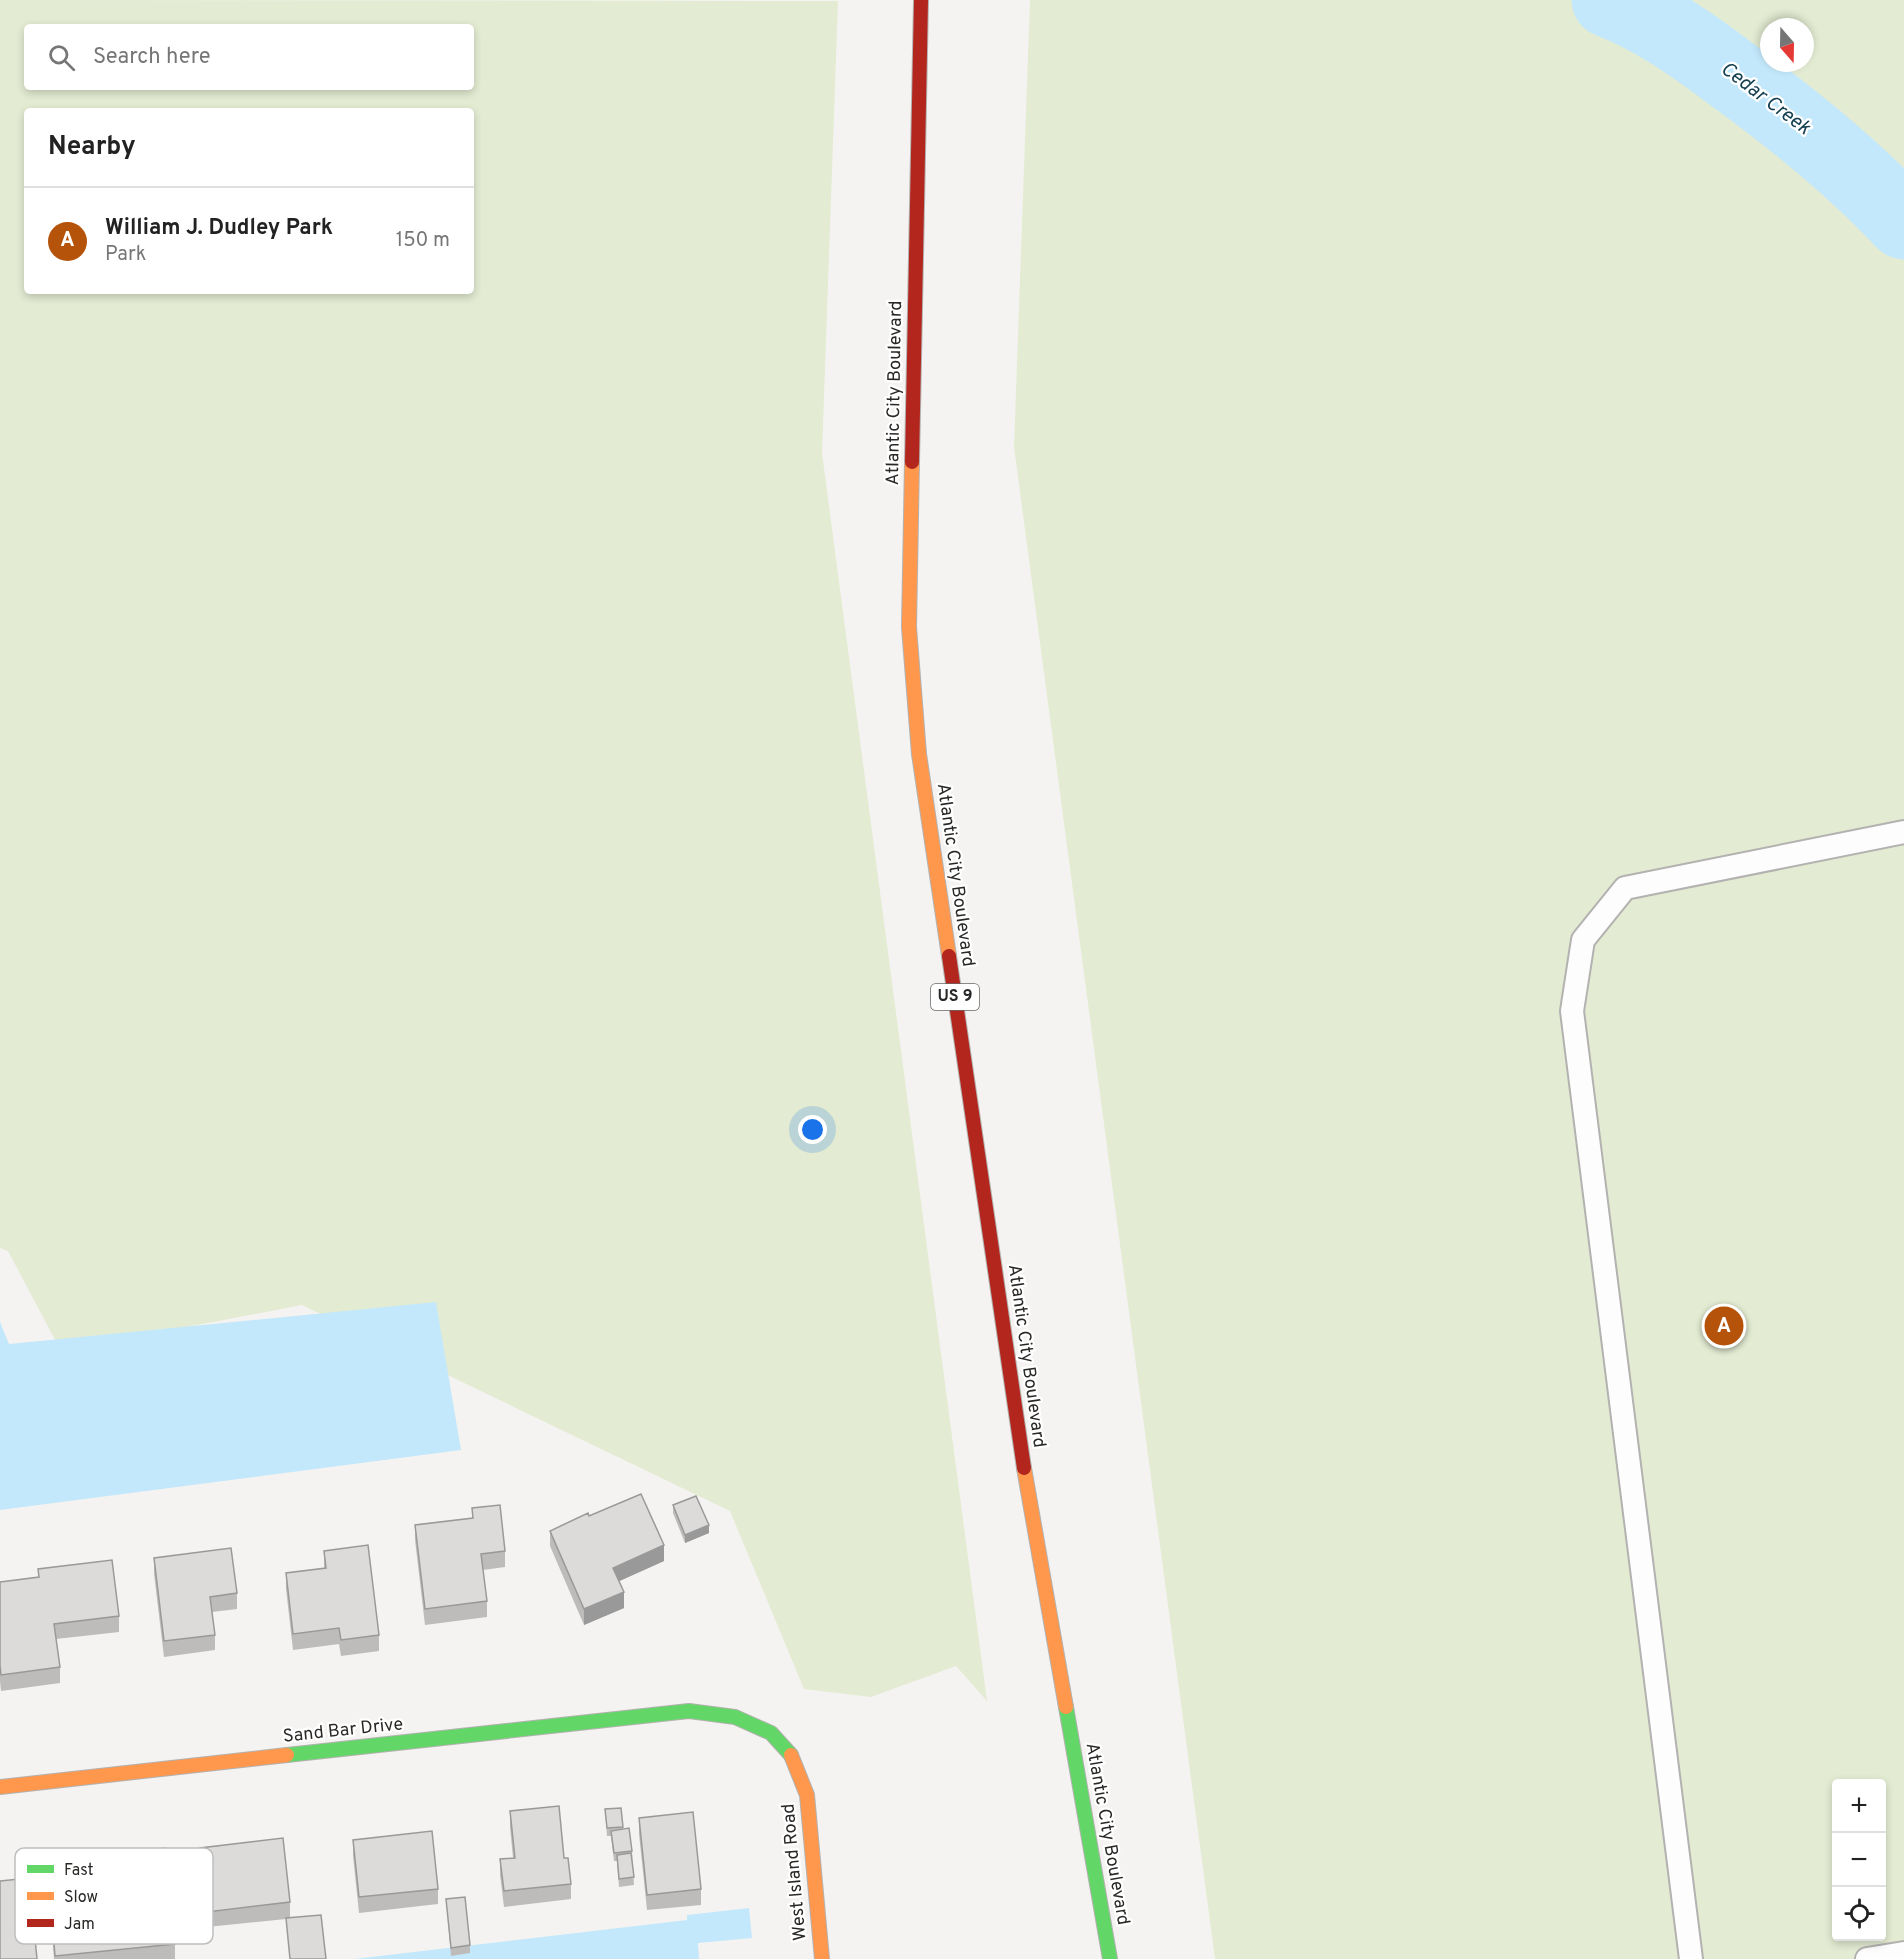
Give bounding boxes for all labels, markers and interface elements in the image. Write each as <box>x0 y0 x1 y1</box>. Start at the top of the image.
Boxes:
north arrow <box>1760 18 1814 72</box>
search box <box>24 24 474 90</box>
icon: search <box>45 41 78 74</box>
text: Search here <box>93 44 211 71</box>
water label: Cedar Creek <box>1715 57 1816 142</box>
text: Nearby <box>48 131 136 164</box>
text: William J. Dudley Park <box>105 215 333 242</box>
text: A <box>60 228 75 254</box>
text: 150 m <box>396 228 450 254</box>
text: Park <box>105 242 146 268</box>
street label: Atlantic City Boulevard <box>882 300 908 486</box>
street label: Atlantic City Boulevard <box>931 782 979 968</box>
road number: US 9 <box>931 984 979 1010</box>
your location <box>798 1115 827 1144</box>
street label: Atlantic City Boulevard <box>1002 1263 1050 1449</box>
pin: A <box>1704 1304 1744 1348</box>
street label: Sand Bar Drive <box>282 1713 404 1749</box>
street label: Atlantic City Boulevard <box>1080 1741 1134 1927</box>
map controls <box>1832 1779 1886 1941</box>
button: + <box>1832 1779 1886 1833</box>
street label: West Island Road <box>778 1802 812 1942</box>
button: − <box>1832 1833 1886 1887</box>
legend <box>15 1848 213 1944</box>
text: Fast <box>64 1861 94 1881</box>
button: locate <box>1832 1887 1886 1941</box>
text: Slow <box>64 1888 98 1908</box>
text: Jam <box>64 1915 95 1935</box>

